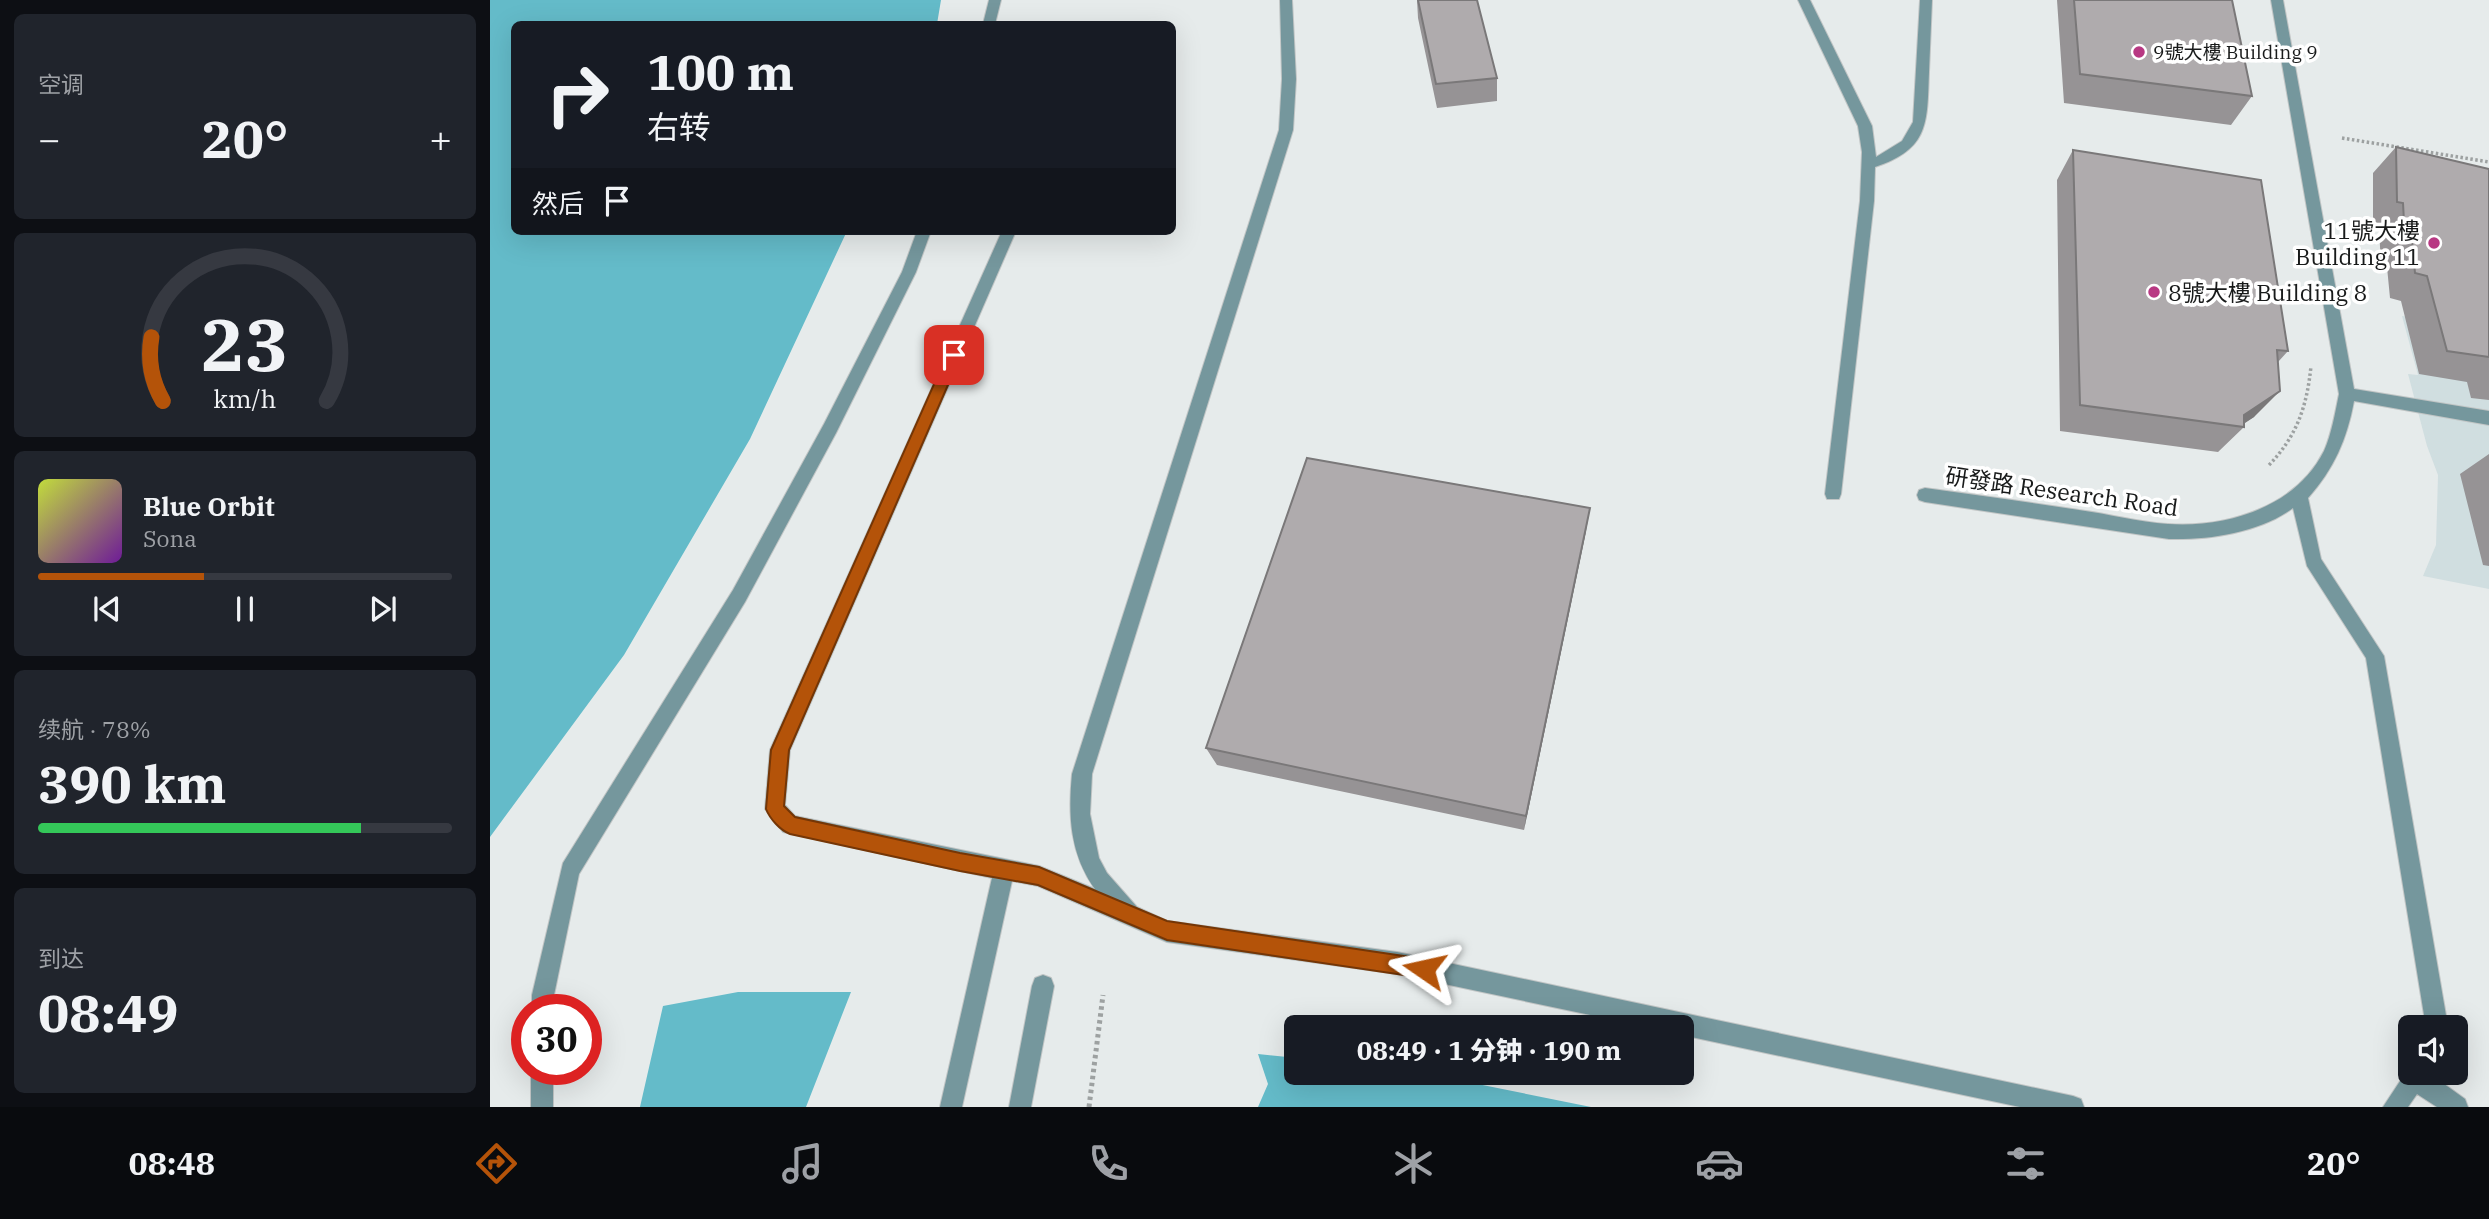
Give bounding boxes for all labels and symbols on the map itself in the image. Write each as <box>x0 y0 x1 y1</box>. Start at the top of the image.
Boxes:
place label: 9號大樓 Building 9 <box>2153 40 2318 64</box>
marker: 9號大樓 Building 9 <box>2131 44 2147 60</box>
place label: 11號大樓 Building 11 <box>2295 215 2420 271</box>
marker: 11號大樓 Building 11 <box>2426 235 2442 251</box>
place label: 8號大樓 Building 8 <box>2168 277 2367 307</box>
marker: 8號大樓 Building 8 <box>2146 284 2162 300</box>
pin <box>924 325 984 385</box>
street label: 研發路 Research Road <box>1944 460 2180 522</box>
position arrow <box>1387 932 1461 1006</box>
speed limit sign: 30 <box>511 994 602 1085</box>

